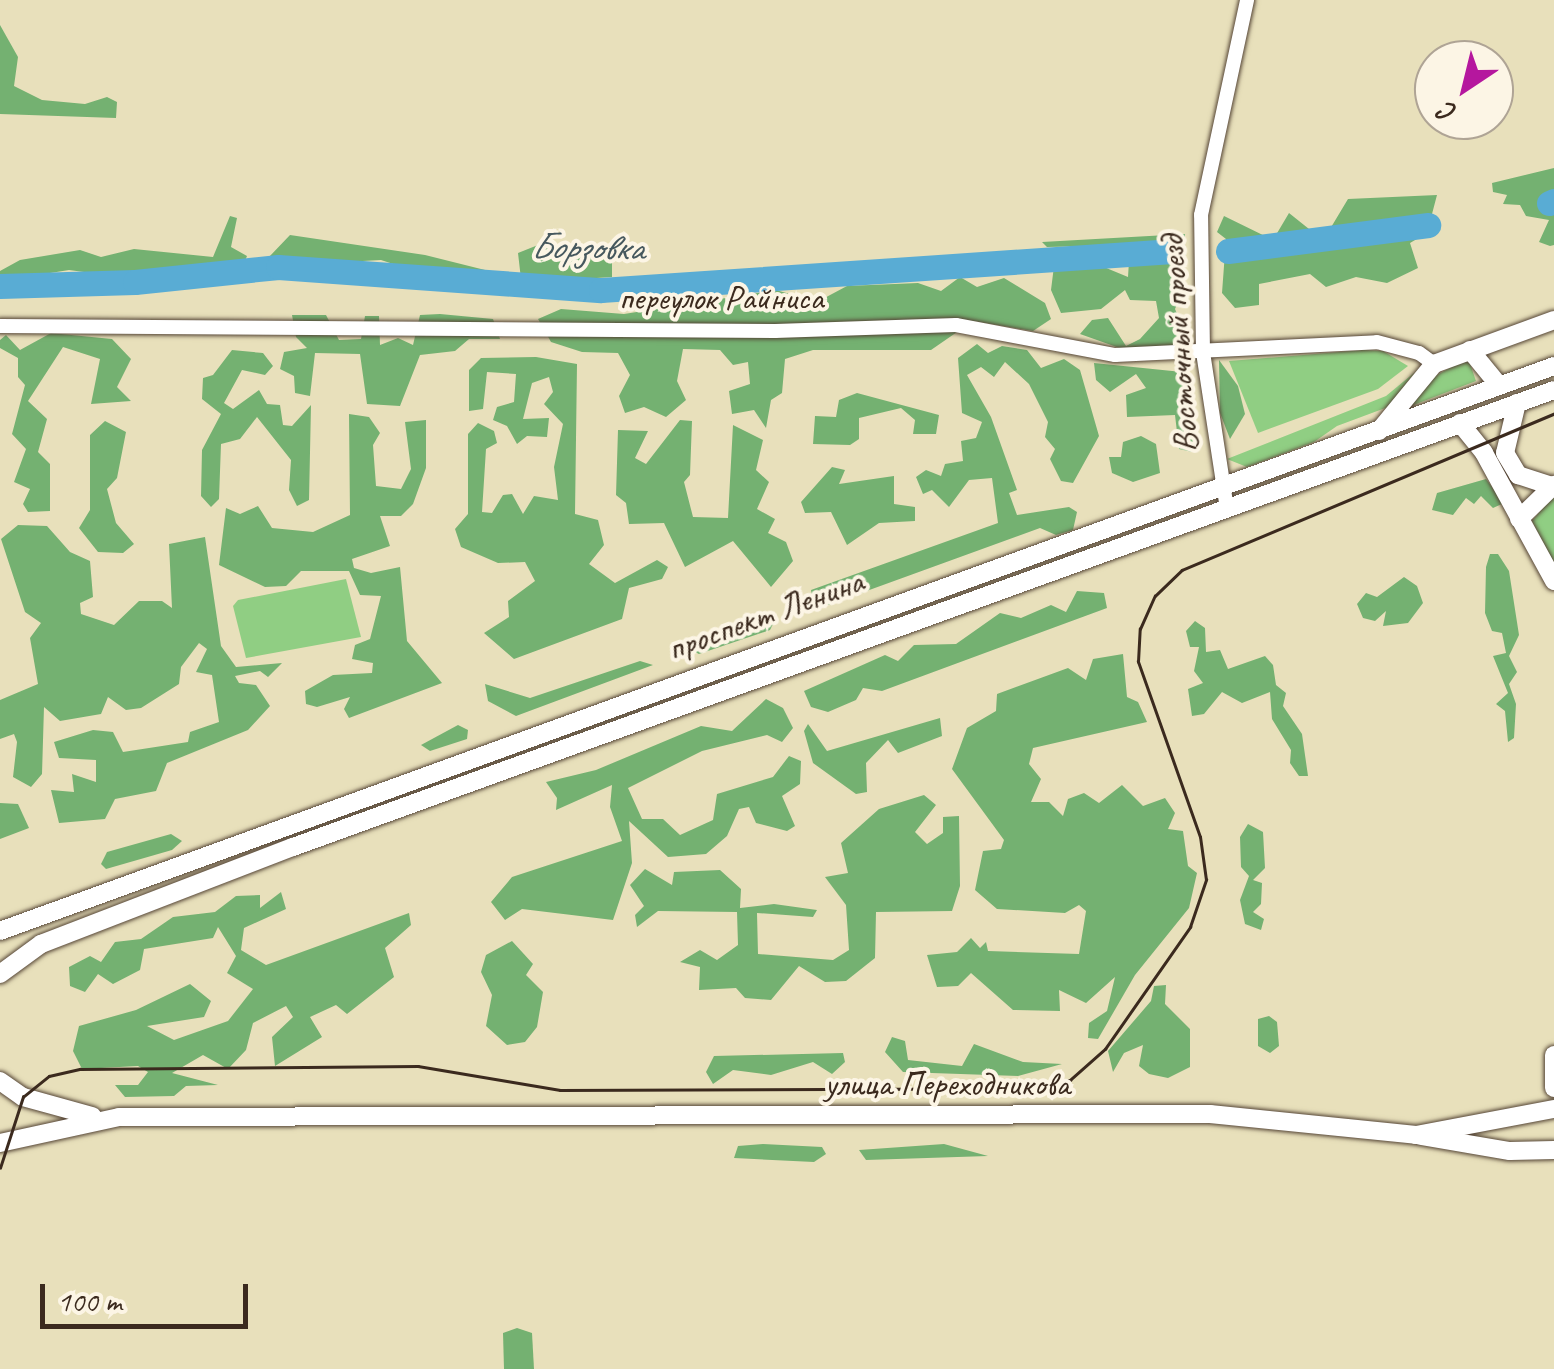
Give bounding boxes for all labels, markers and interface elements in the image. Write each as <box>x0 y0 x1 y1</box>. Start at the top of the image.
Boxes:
north arrow <box>1414 40 1514 140</box>
text: С <box>1432 95 1463 132</box>
water label: Борзовка <box>530 223 644 271</box>
street label: Восточный проезд <box>1150 234 1208 454</box>
street label: переулок Райниса <box>619 277 823 319</box>
street label: проспект Ленина <box>660 560 870 670</box>
street label: улица Переходникова <box>824 1063 1070 1105</box>
scale bar <box>45 1264 252 1326</box>
text: 100 m <box>57 1282 122 1320</box>

